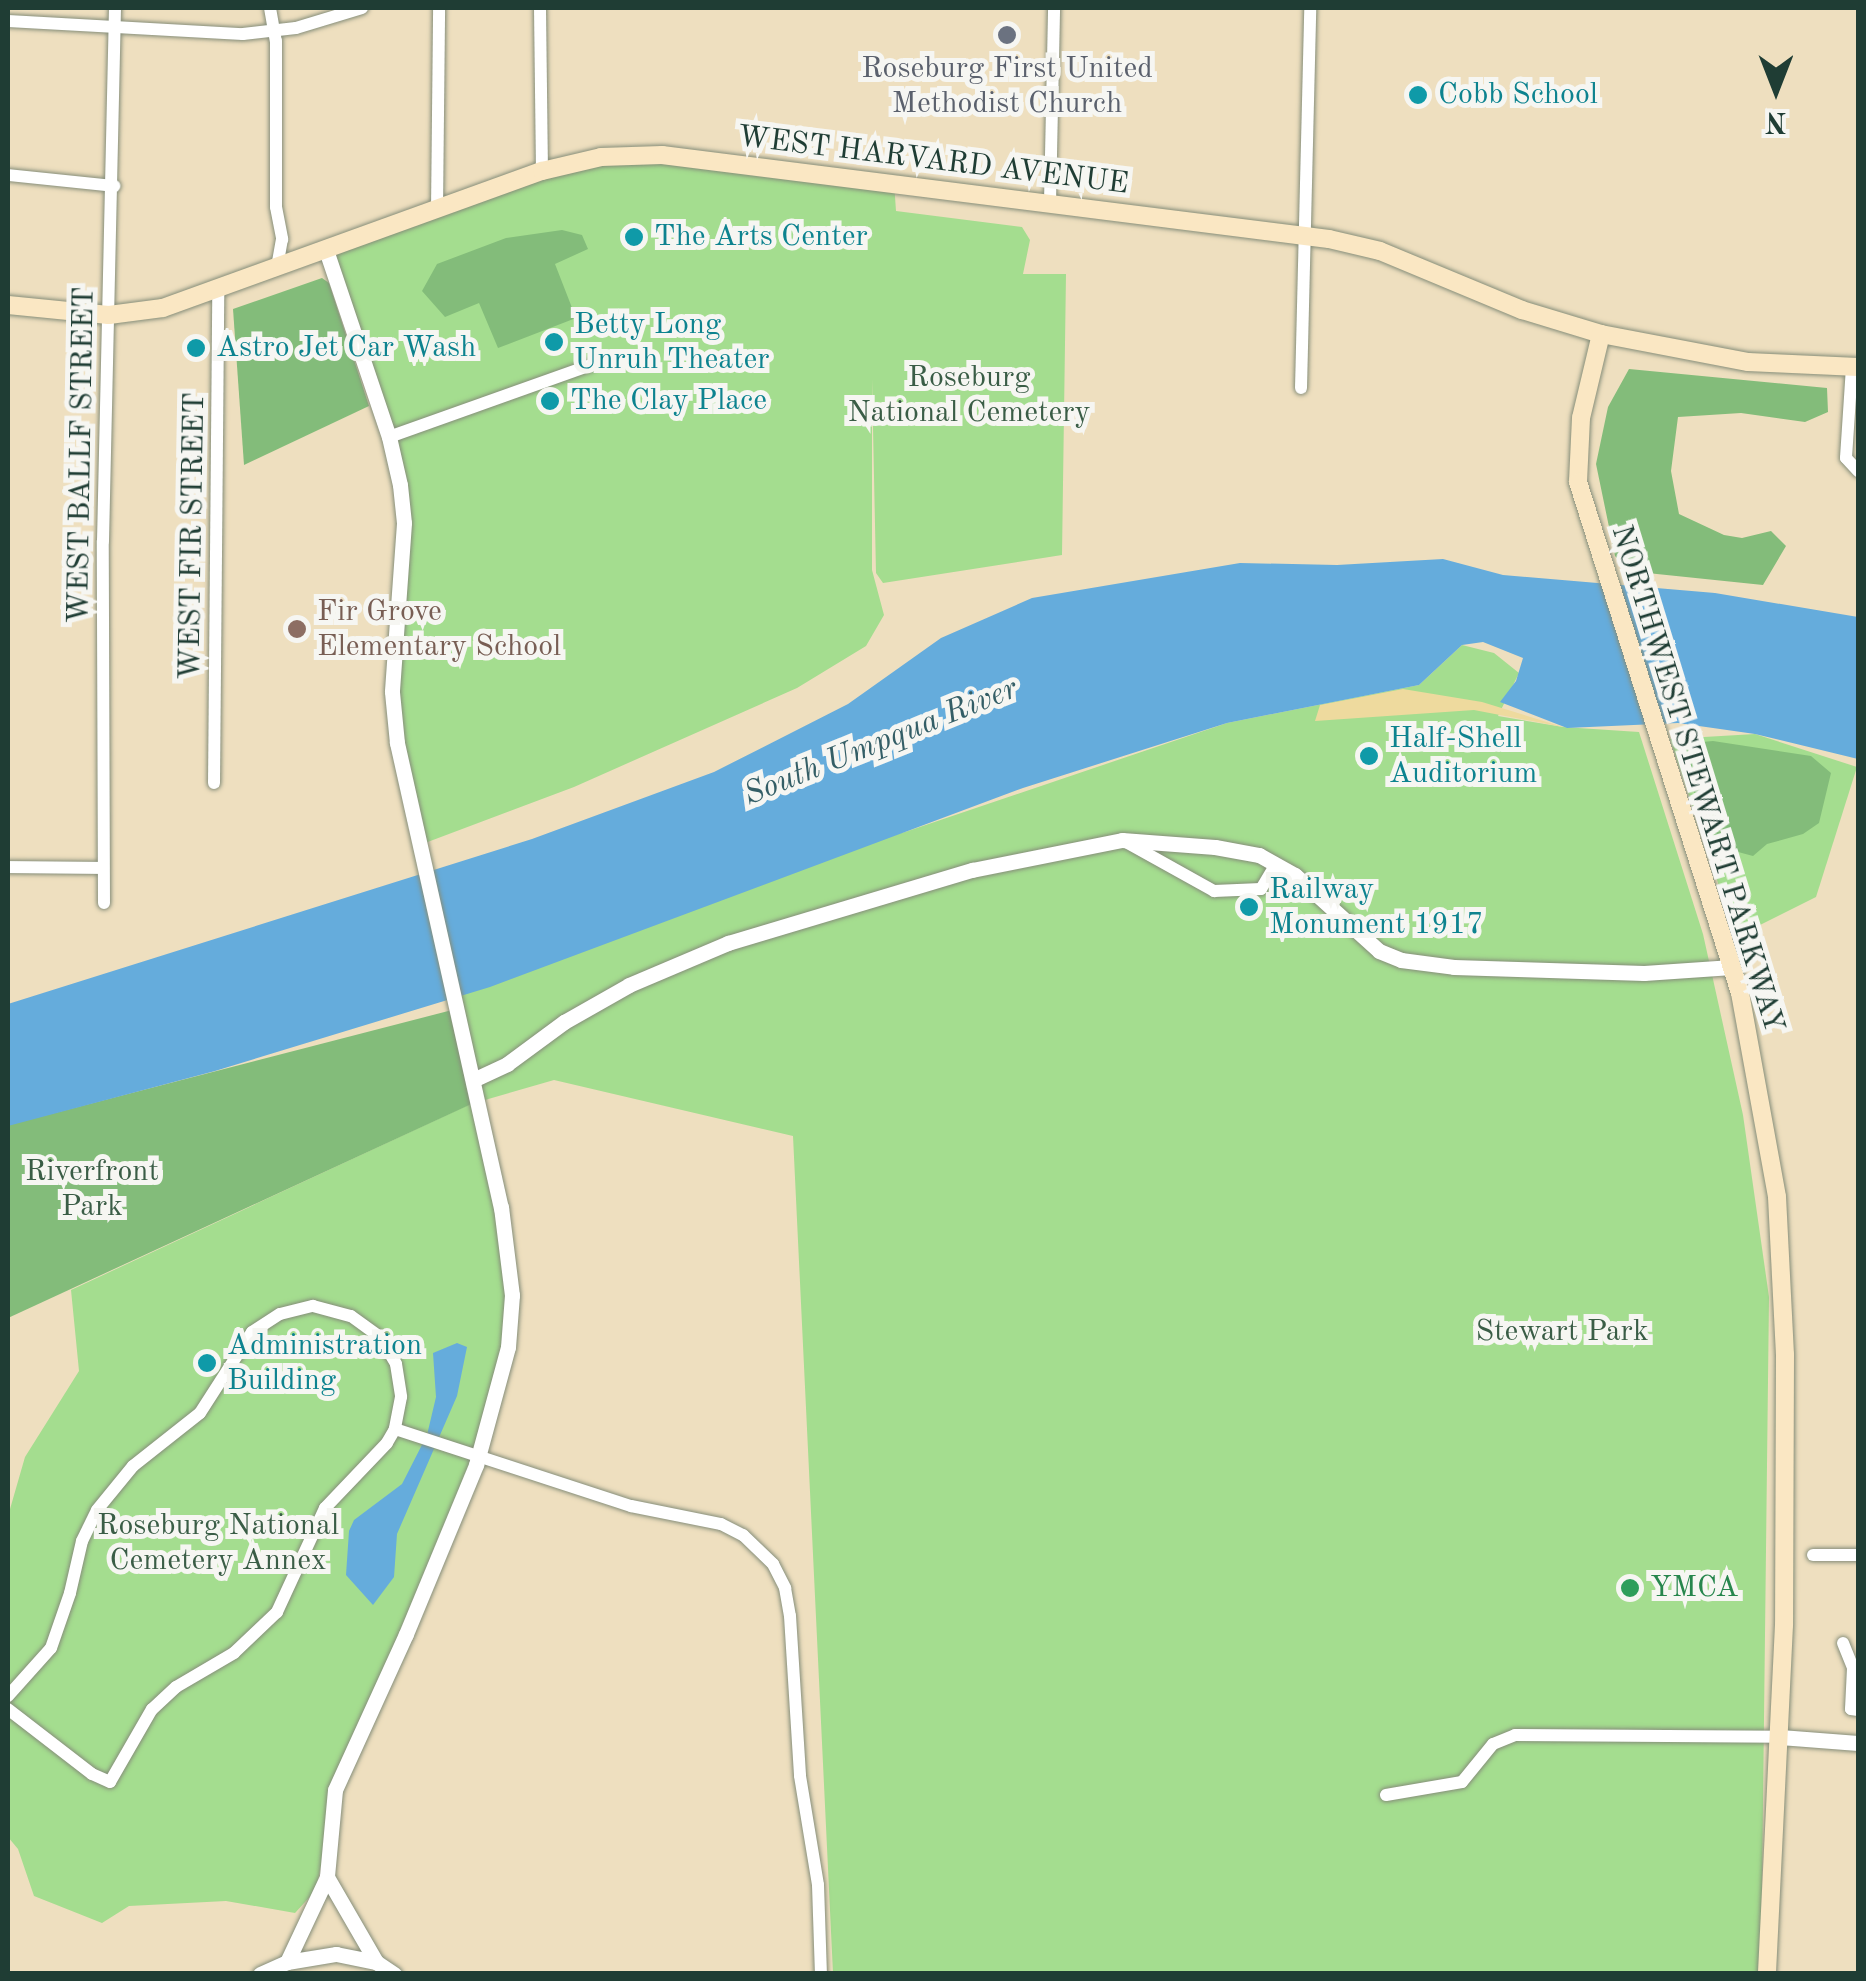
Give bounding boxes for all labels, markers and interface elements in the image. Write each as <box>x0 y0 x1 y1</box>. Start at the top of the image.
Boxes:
marker: Roseburg First United Methodist Church <box>996 24 1018 46</box>
north arrow <box>1726 40 1826 140</box>
place label: Roseburg First United Methodist Church <box>861 51 1153 122</box>
place label: Cobb School <box>1438 77 1598 113</box>
marker: Cobb School <box>1407 84 1429 106</box>
text: N <box>1765 106 1787 134</box>
street label: WEST HARVARD AVENUE <box>736 119 1130 203</box>
place label: The Arts Center <box>654 219 868 255</box>
marker: The Arts Center <box>623 226 645 248</box>
street label: WEST BALLF STREET <box>61 286 103 624</box>
place label: Betty Long Unruh Theater <box>574 307 770 378</box>
place label: Astro Jet Car Wash <box>216 330 476 366</box>
marker: Betty Long Unruh Theater <box>543 331 565 353</box>
marker: Astro Jet Car Wash <box>185 337 207 359</box>
park label: Roseburg National Cemetery <box>848 360 1090 430</box>
place label: The Clay Place <box>570 383 767 419</box>
marker: The Clay Place <box>539 390 561 412</box>
street label: WEST FIR STREET <box>172 392 214 680</box>
street label: NORTHWEST STEWART PARKWAY <box>1603 521 1791 1037</box>
place label: Fir Grove Elementary School <box>317 594 561 664</box>
marker: Fir Grove Elementary School <box>286 618 308 640</box>
water label: South Umpqua River <box>738 670 1024 816</box>
place label: Half-Shell Auditorium <box>1389 721 1537 792</box>
marker: Half-Shell Auditorium <box>1358 745 1380 767</box>
place label: Railway Monument 1917 <box>1269 872 1484 942</box>
marker: Railway Monument 1917 <box>1238 896 1260 918</box>
park label: Riverfront Park <box>25 1154 159 1224</box>
park label: Stewart Park <box>1475 1314 1649 1350</box>
place label: Administration Building <box>227 1328 422 1398</box>
marker: Administration Building <box>196 1352 218 1374</box>
park label: Roseburg National Cemetery Annex <box>97 1508 339 1578</box>
place label: YMCA <box>1650 1570 1738 1606</box>
marker: YMCA <box>1619 1577 1641 1599</box>

